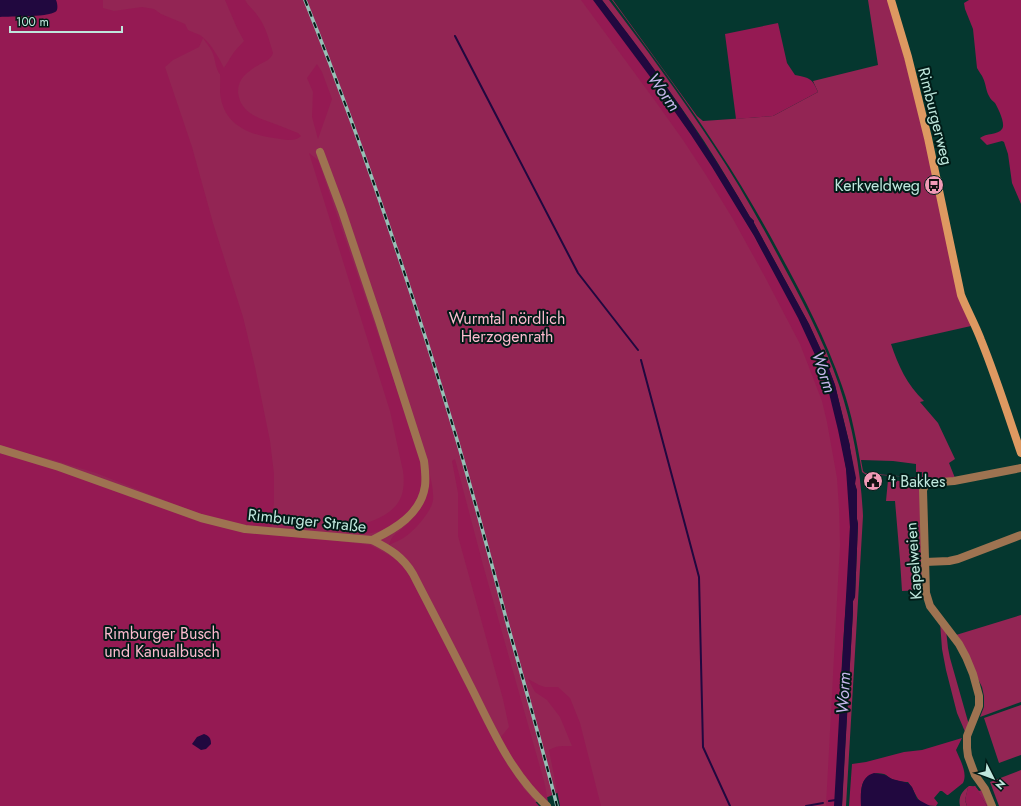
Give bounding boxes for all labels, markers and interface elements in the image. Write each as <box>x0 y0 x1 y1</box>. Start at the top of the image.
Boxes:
scale bar <box>10 8 122 34</box>
text: 100 m <box>16 13 49 31</box>
street label: Rimburgerweg <box>912 65 959 167</box>
water label: Worm <box>642 68 686 116</box>
place label: Kerkveldweg <box>835 174 920 197</box>
bus stop icon: Kerkveldweg <box>923 174 945 196</box>
park label: Wurmtal nördlich Herzogenrath <box>449 307 565 348</box>
water label: Worm <box>806 348 842 396</box>
public building icon: 't Bakkes <box>862 470 884 492</box>
place label: 't Bakkes <box>887 470 945 493</box>
street label: Rimburger Straße <box>247 503 367 538</box>
street label: Kapelweien <box>899 522 928 600</box>
park label: Rimburger Busch und Kanualbusch <box>104 622 220 663</box>
water label: Worm <box>830 671 856 715</box>
north arrow <box>973 758 1013 798</box>
text: N <box>992 776 1009 793</box>

